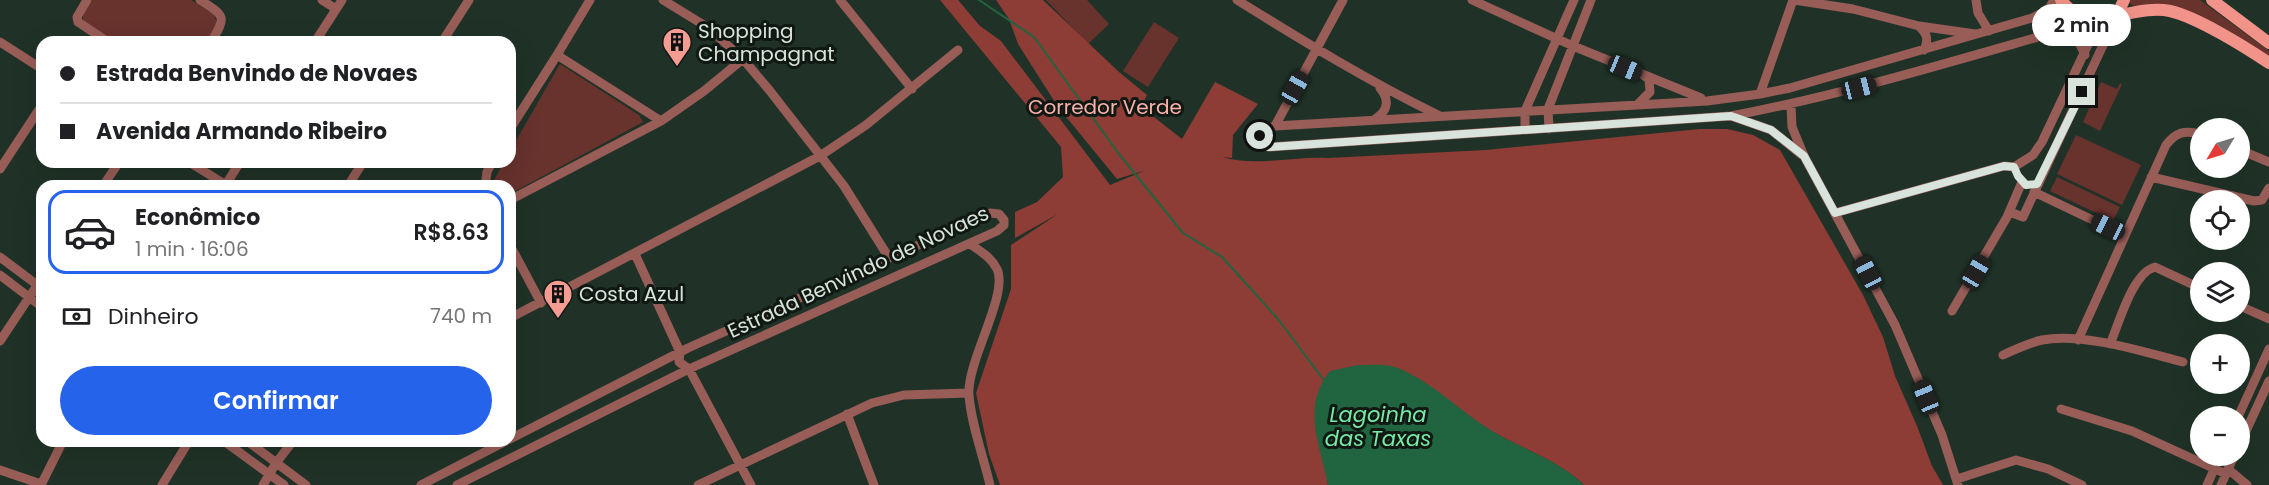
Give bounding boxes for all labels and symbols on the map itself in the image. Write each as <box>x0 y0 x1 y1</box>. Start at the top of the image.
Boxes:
callout: 2 min <box>2032 5 2132 47</box>
place label: Shopping Champagnat <box>698 17 835 68</box>
building icon: Shopping Champagnat <box>661 26 693 68</box>
car <box>1605 53 1645 83</box>
car <box>1278 68 1312 108</box>
car <box>1839 75 1879 101</box>
route end <box>2068 78 2095 105</box>
park label: Corredor Verde <box>1028 93 1182 121</box>
north arrow <box>2190 118 2250 178</box>
route start <box>1246 122 1273 149</box>
street label: Estrada Benvindo de Novaes <box>723 199 993 345</box>
car <box>2088 211 2128 243</box>
car <box>1959 252 1993 292</box>
car <box>1852 253 1884 293</box>
building icon: Costa Azul <box>542 278 574 320</box>
place label: Costa Azul <box>579 280 684 308</box>
car <box>1911 377 1941 417</box>
water label: Lagoinha das Taxas <box>1325 400 1431 453</box>

